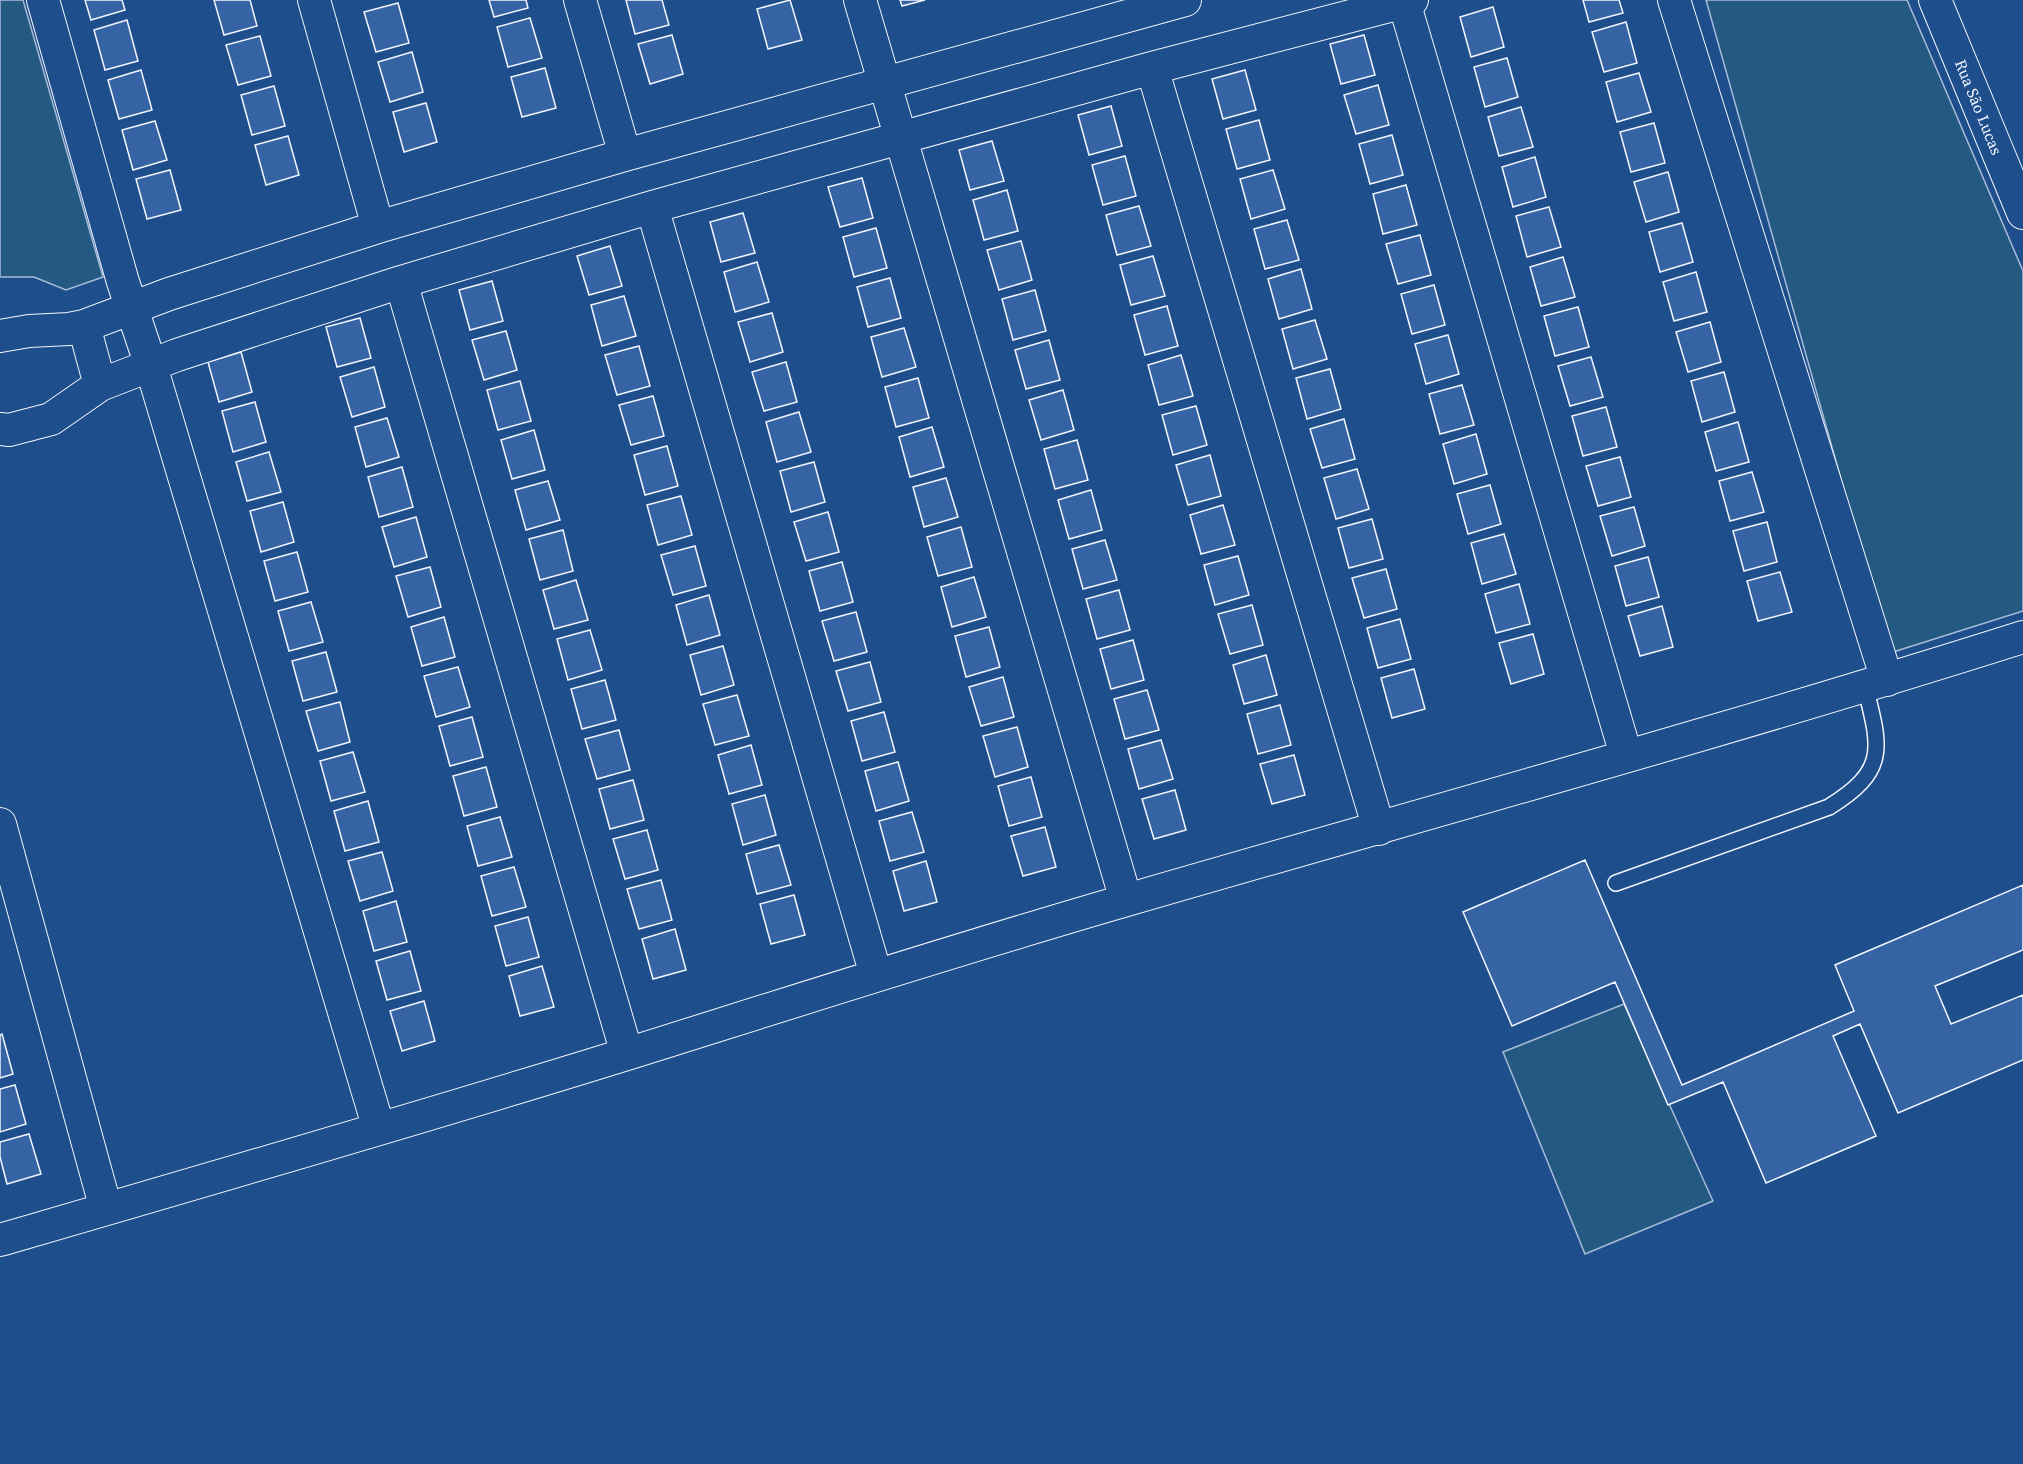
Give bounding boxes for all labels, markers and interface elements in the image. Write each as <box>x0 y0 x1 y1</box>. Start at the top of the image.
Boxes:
street label: Rua São Lucas <box>1950 56 2008 158</box>

